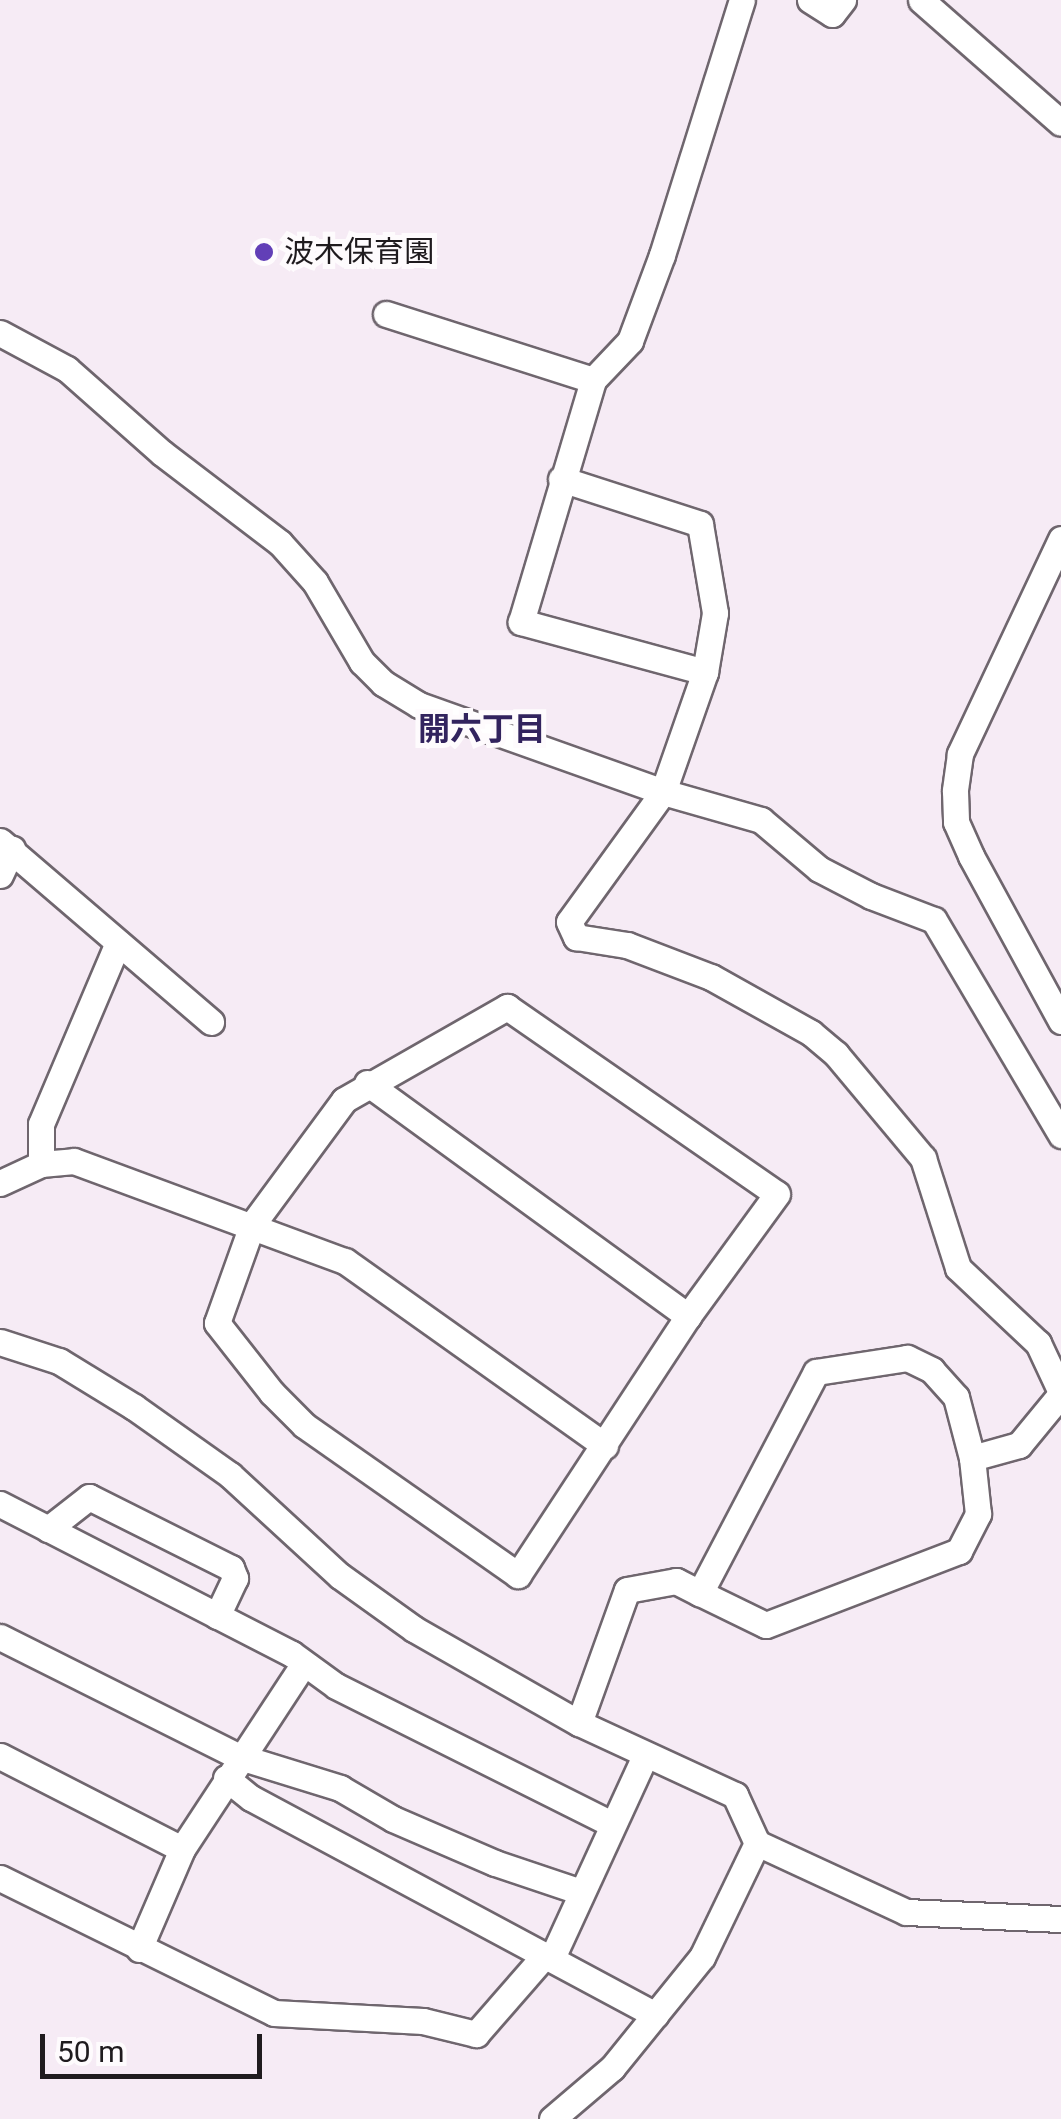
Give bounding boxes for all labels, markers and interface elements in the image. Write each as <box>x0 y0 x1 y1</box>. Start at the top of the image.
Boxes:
place label: 波木保育園 <box>284 234 434 270</box>
marker: 波木保育園 <box>253 241 275 263</box>
district label: 開六丁目 <box>418 710 546 748</box>
scale bar <box>45 2014 268 2076</box>
text: 50 m <box>57 2034 124 2069</box>

